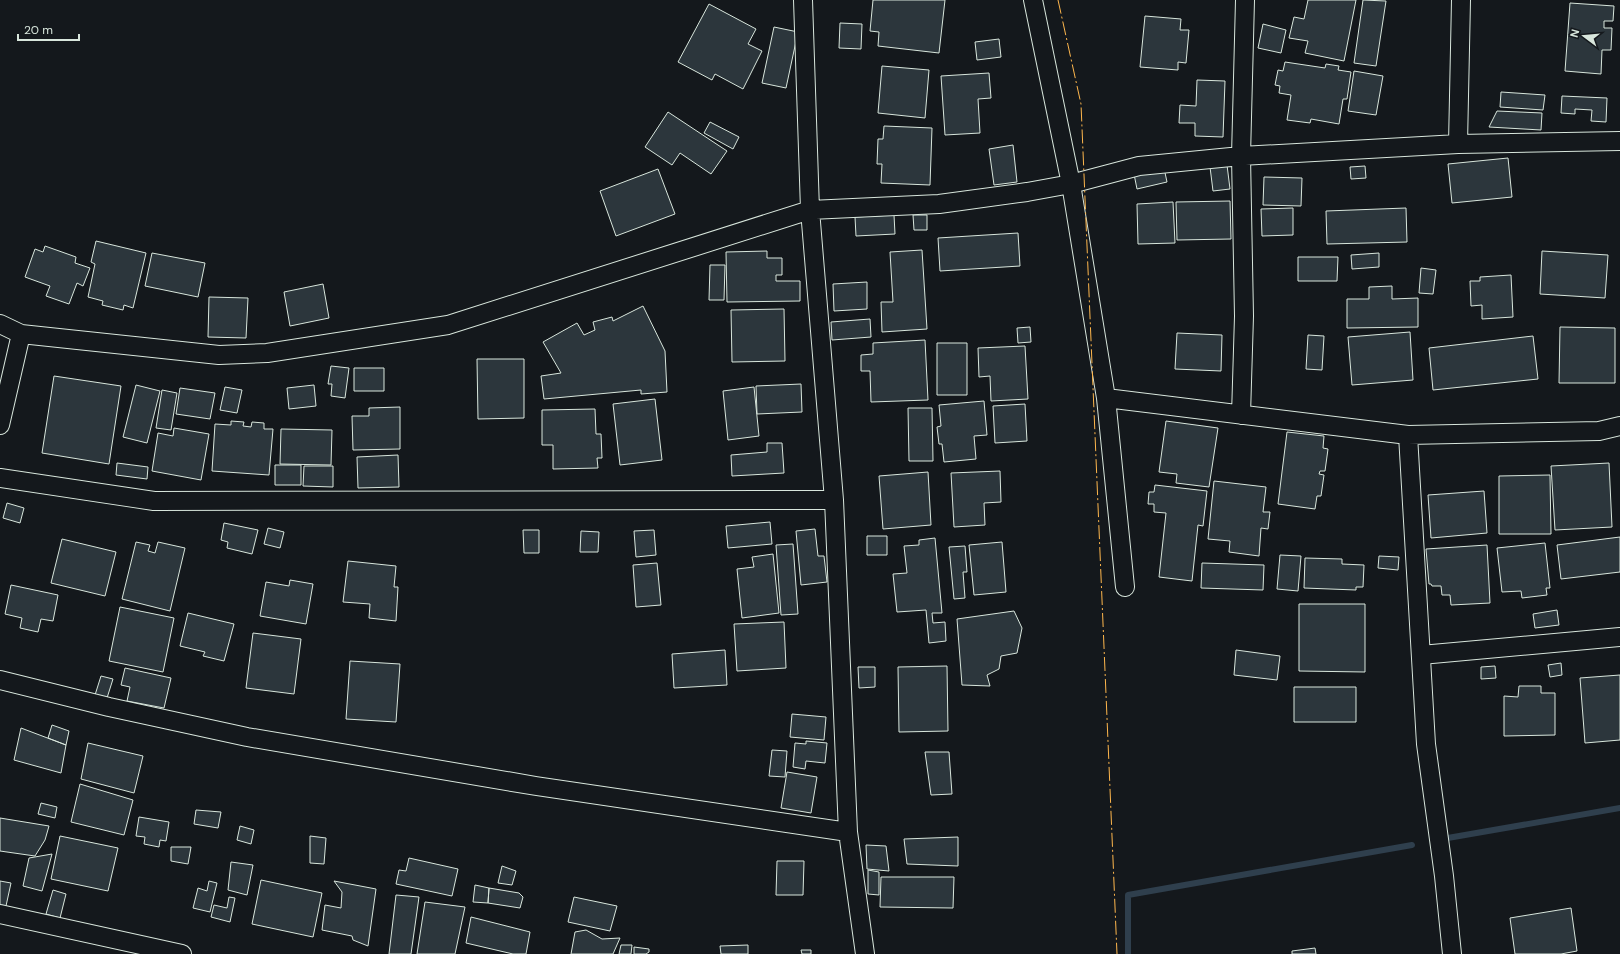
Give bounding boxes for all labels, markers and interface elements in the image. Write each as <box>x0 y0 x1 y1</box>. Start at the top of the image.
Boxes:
scale bar <box>18 16 79 42</box>
north arrow <box>1564 16 1604 56</box>
text: 20 m <box>24 22 53 38</box>
text: N <box>1567 27 1582 39</box>

